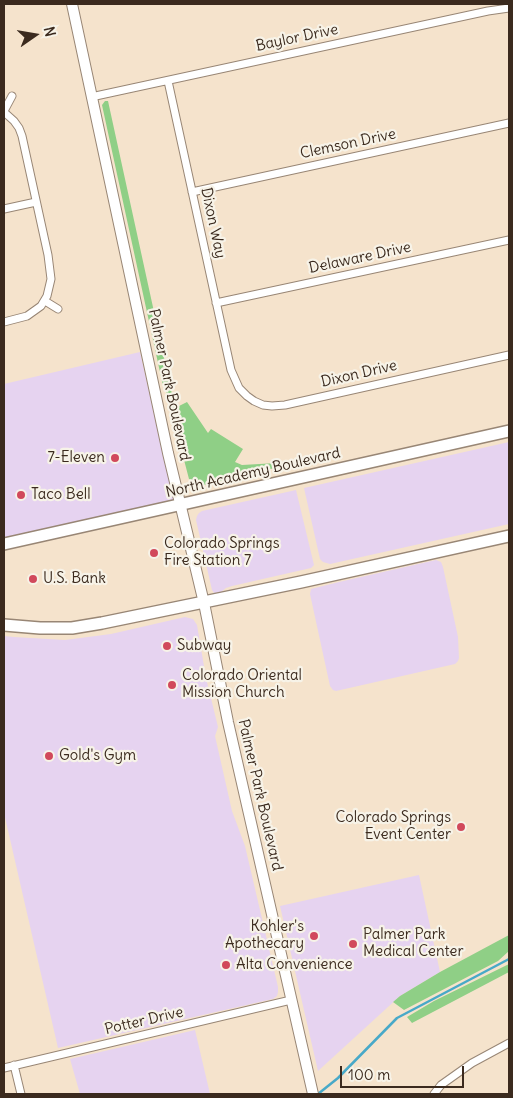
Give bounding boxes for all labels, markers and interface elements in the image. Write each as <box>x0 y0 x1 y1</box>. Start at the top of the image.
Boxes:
north arrow <box>10 10 60 60</box>
street label: Baylor Drive <box>254 20 340 56</box>
text: N <box>40 25 59 38</box>
street label: Clemson Drive <box>298 125 398 163</box>
street label: Dixon Way <box>197 186 229 260</box>
street label: Delaware Drive <box>307 238 413 278</box>
street label: Palmer Park Boulevard <box>144 307 194 463</box>
street label: Dixon Drive <box>319 357 399 391</box>
street label: North Academy Boulevard <box>164 444 342 502</box>
place label: 7-Eleven <box>47 449 105 467</box>
marker: 7-Eleven <box>109 452 121 464</box>
place label: Taco Bell <box>31 486 90 504</box>
marker: Taco Bell <box>15 489 27 501</box>
place label: Colorado Springs Fire Station 7 <box>164 535 279 570</box>
marker: Colorado Springs Fire Station 7 <box>148 547 160 559</box>
place label: U.S. Bank <box>43 570 106 588</box>
marker: U.S. Bank <box>27 573 39 585</box>
place label: Subway <box>177 637 231 655</box>
marker: Subway <box>161 640 173 652</box>
place label: Colorado Oriental Mission Church <box>182 667 302 702</box>
marker: Colorado Oriental Mission Church <box>166 679 178 691</box>
street label: Palmer Park Boulevard <box>234 717 286 873</box>
place label: Gold's Gym <box>59 747 136 765</box>
marker: Gold's Gym <box>43 750 55 762</box>
place label: Colorado Springs Event Center <box>336 809 451 844</box>
marker: Colorado Springs Event Center <box>455 821 467 833</box>
place label: Kohler's Apothecary <box>225 918 304 953</box>
place label: Palmer Park Medical Center <box>363 926 464 961</box>
marker: Kohler's Apothecary <box>308 930 320 942</box>
marker: Palmer Park Medical Center <box>347 938 359 950</box>
place label: Alta Convenience <box>236 956 353 974</box>
marker: Alta Convenience <box>220 959 232 971</box>
street label: Potter Drive <box>103 1003 185 1039</box>
scale bar <box>343 1056 467 1088</box>
text: 100 m <box>348 1065 390 1084</box>

